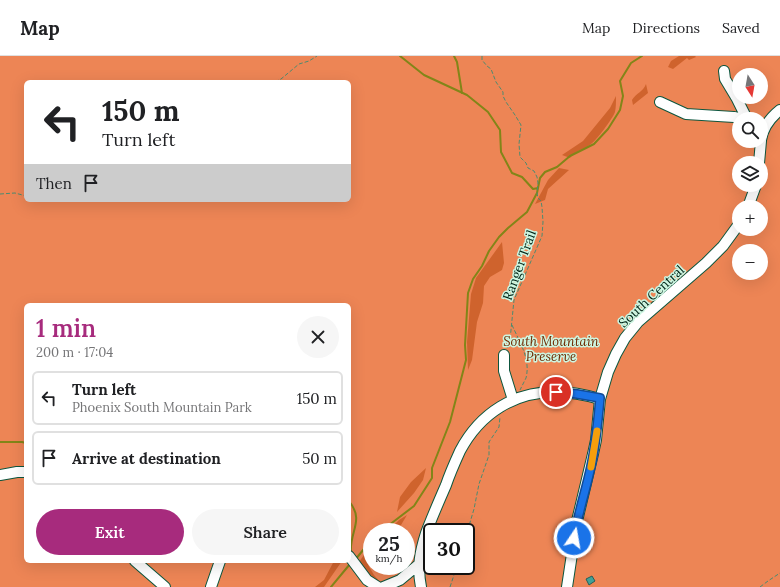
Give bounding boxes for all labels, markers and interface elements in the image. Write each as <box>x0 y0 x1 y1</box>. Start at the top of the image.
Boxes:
text: Map <box>20 16 60 40</box>
text: Map <box>582 19 610 37</box>
text: Directions <box>632 19 700 37</box>
text: Saved <box>722 19 760 37</box>
north arrow <box>732 68 768 104</box>
map controls <box>732 68 768 280</box>
text: 150 m <box>102 93 179 129</box>
icon: left <box>36 96 88 148</box>
button: search <box>732 112 768 148</box>
text: Turn left <box>102 128 175 151</box>
button: layers <box>732 156 768 192</box>
icon: arrive <box>80 172 102 194</box>
text: Then <box>36 174 72 193</box>
button: + <box>732 200 768 236</box>
street label: Ranger Trail <box>499 227 540 303</box>
button: − <box>732 244 768 280</box>
street label: South Central <box>615 261 688 331</box>
text: 1 min <box>36 313 96 344</box>
button: close <box>297 316 339 358</box>
park label: South Mountain Preserve <box>503 333 599 365</box>
text: 200 m · 17:04 <box>36 344 113 361</box>
pin <box>539 375 573 409</box>
text: Turn left <box>72 380 136 399</box>
icon: arrive <box>545 381 567 403</box>
icon: left <box>38 387 60 409</box>
text: 150 m <box>297 389 337 408</box>
text: Phoenix South Mountain Park <box>72 399 252 416</box>
icon: arrive <box>38 447 60 469</box>
text: Arrive at destination <box>72 449 221 468</box>
text: 50 m <box>302 449 337 468</box>
button: Exit <box>36 509 184 555</box>
button: Share <box>192 509 339 555</box>
position arrow <box>553 517 595 559</box>
speed limit sign: 30 <box>423 523 475 575</box>
text: 25 <box>378 531 400 556</box>
text: km/h <box>375 552 403 565</box>

